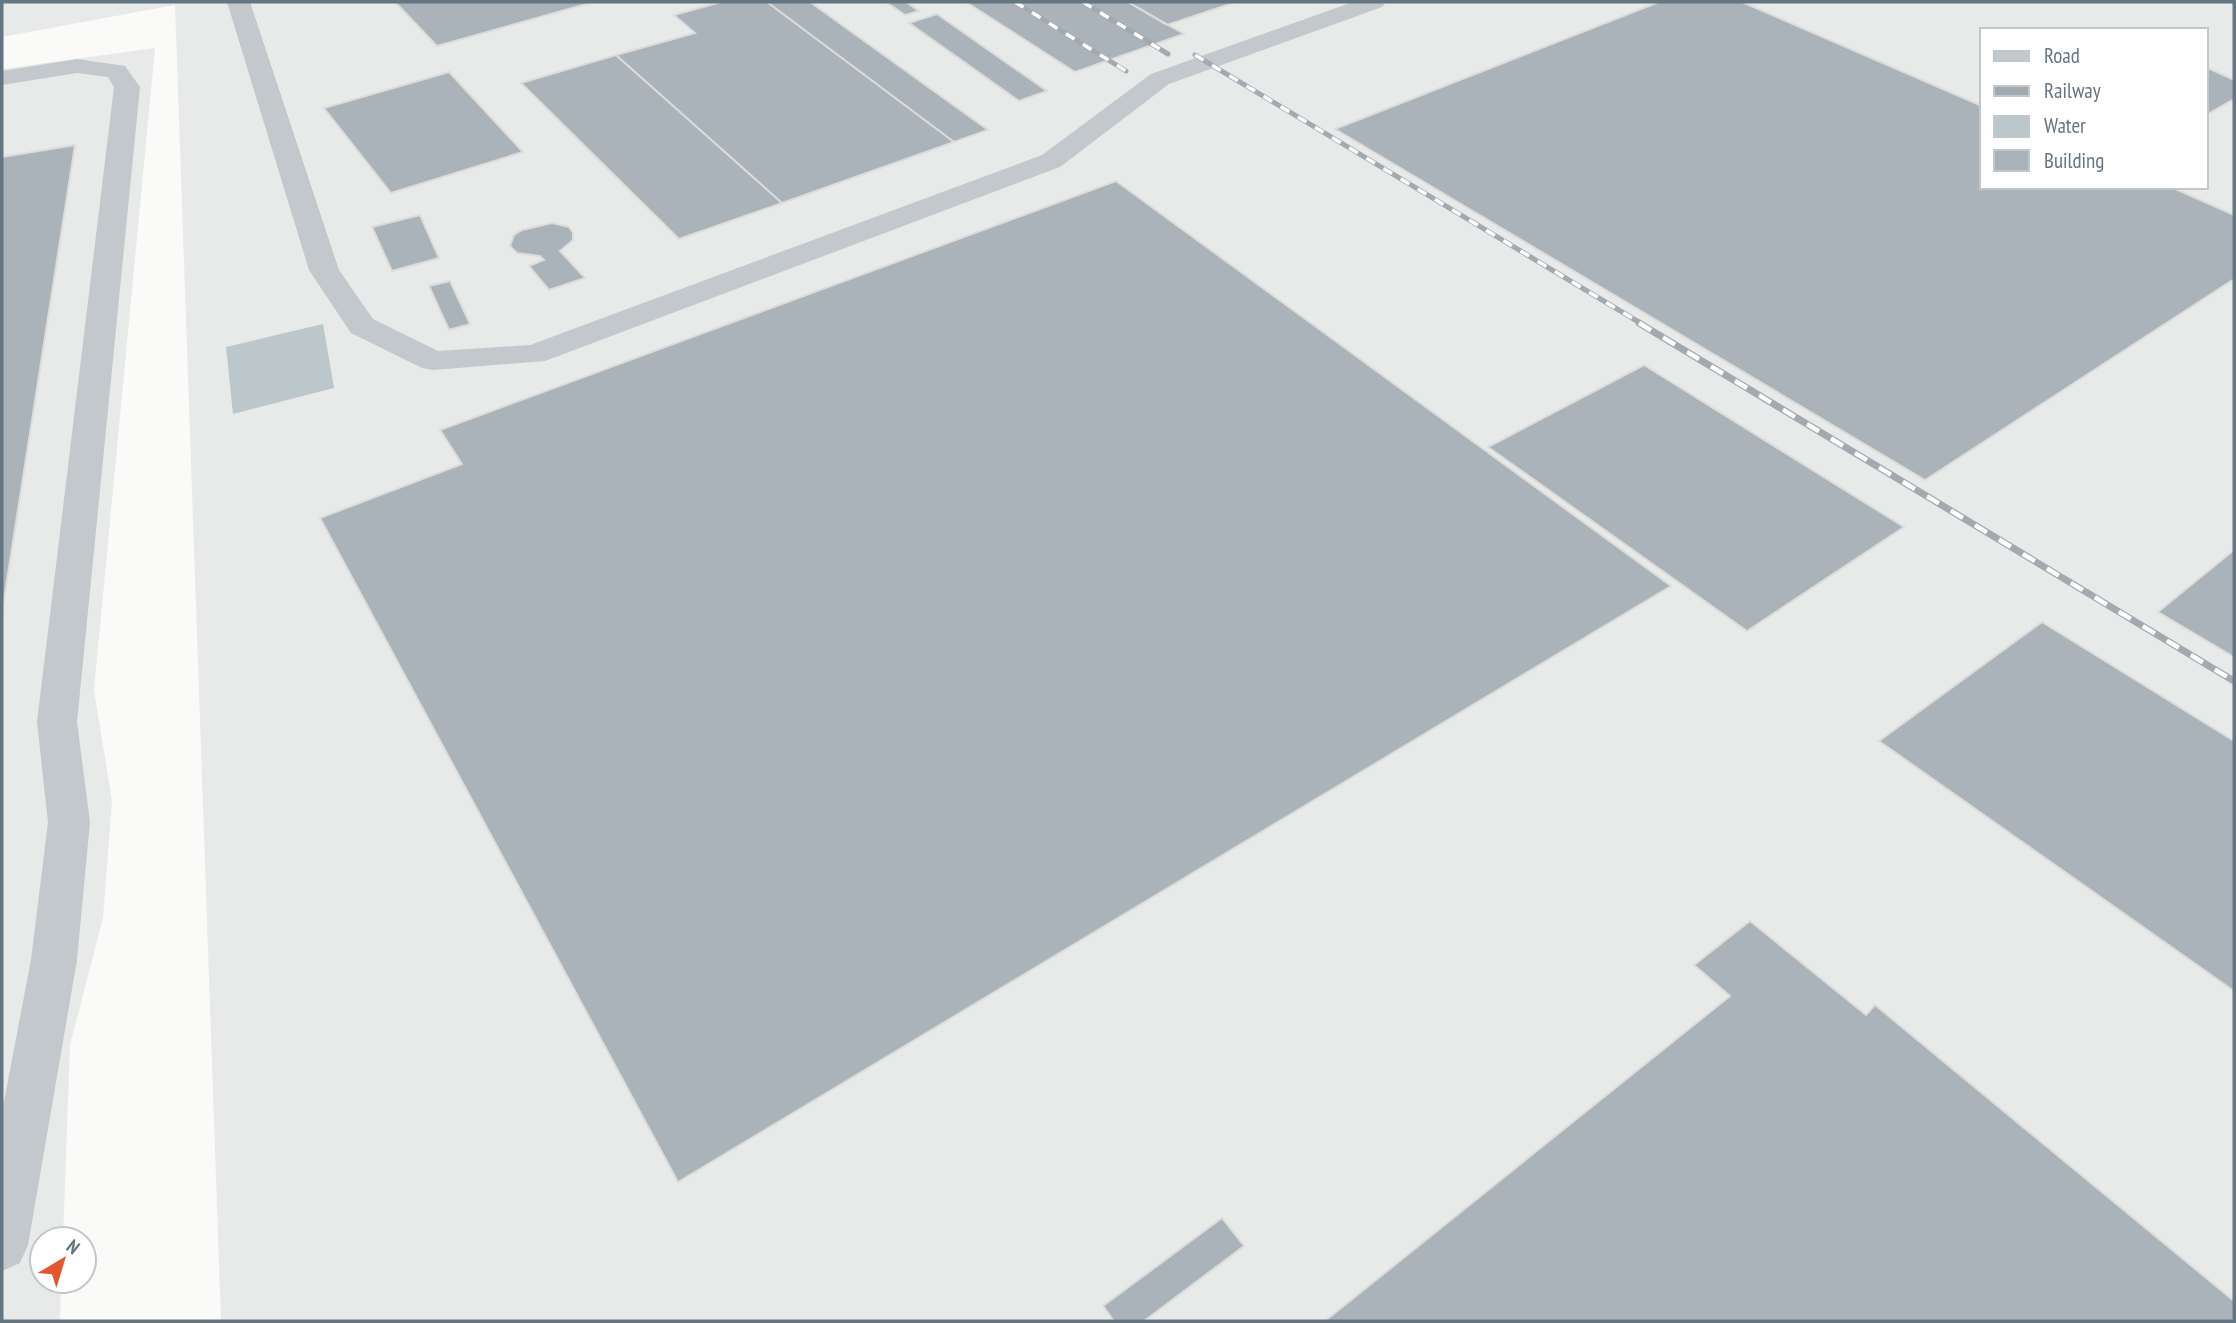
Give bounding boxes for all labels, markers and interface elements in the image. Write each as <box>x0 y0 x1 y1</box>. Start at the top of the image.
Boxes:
legend <box>1980 28 2208 189</box>
text: Road <box>2044 42 2080 69</box>
text: Railway <box>2044 77 2101 104</box>
text: Water <box>2044 112 2086 139</box>
text: Building <box>2044 147 2104 174</box>
north arrow <box>28 1225 98 1295</box>
text: N <box>62 1234 85 1259</box>

